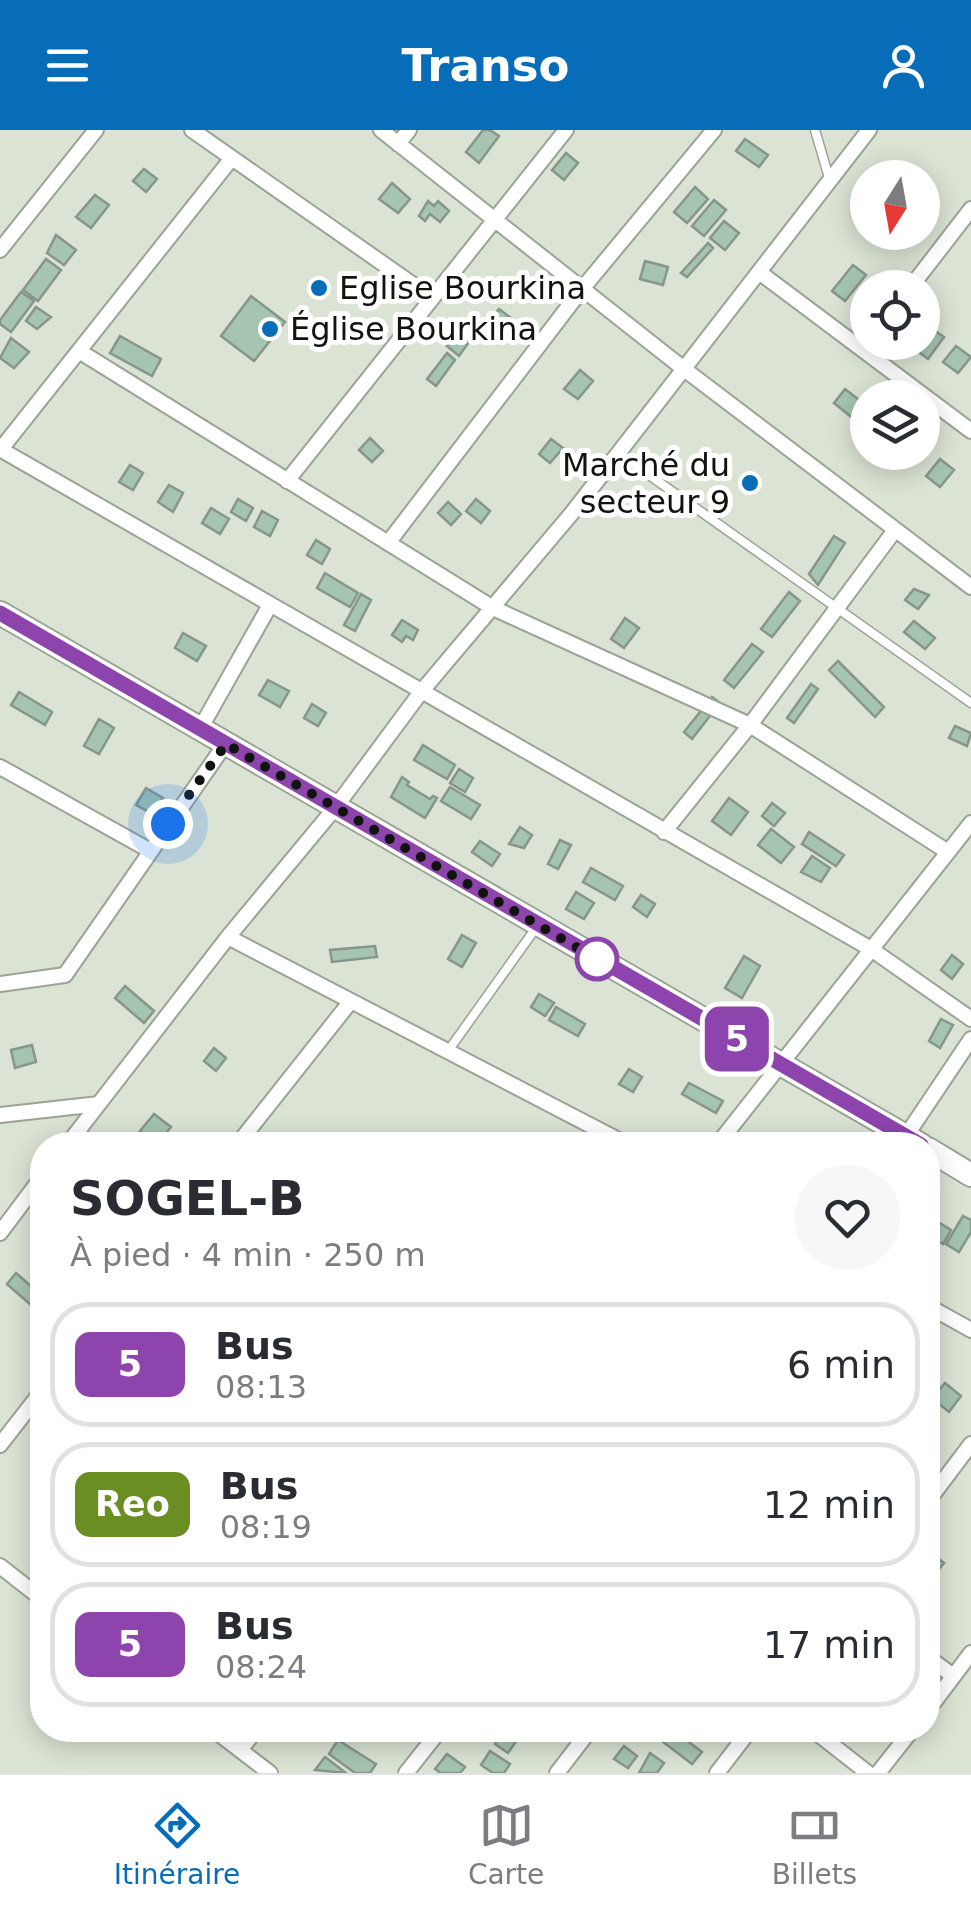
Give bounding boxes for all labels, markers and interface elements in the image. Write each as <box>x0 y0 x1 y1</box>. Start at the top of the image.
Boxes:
icon: menu <box>40 38 95 93</box>
icon: person <box>876 38 931 93</box>
text: Transo <box>401 39 570 92</box>
north arrow <box>850 160 940 250</box>
map controls <box>850 160 940 470</box>
place label: Eglise Bourkina <box>339 269 586 307</box>
button: locate <box>850 270 940 360</box>
marker: Eglise Bourkina <box>308 277 330 299</box>
place label: Église Bourkina <box>290 310 537 348</box>
marker: Église Bourkina <box>259 318 281 340</box>
button: layers <box>850 380 940 470</box>
place label: Marché du secteur 9 <box>562 446 730 521</box>
marker: Marché du secteur 9 <box>739 472 761 494</box>
your location <box>143 799 193 849</box>
unlabelled marker <box>576 938 618 980</box>
line badge: 5 <box>704 1006 770 1072</box>
text: 5 <box>725 1019 749 1059</box>
button: heart <box>795 1165 900 1270</box>
text: SOGEL-B <box>70 1170 305 1226</box>
text: À pied · 4 min · 250 m <box>70 1236 426 1274</box>
text: Bus <box>215 1324 294 1368</box>
text: 6 min <box>787 1343 895 1387</box>
text: 5 <box>118 1344 142 1384</box>
text: 08:13 <box>215 1368 307 1406</box>
text: Bus <box>220 1464 298 1508</box>
text: 12 min <box>763 1483 895 1527</box>
text: Reo <box>95 1484 170 1524</box>
text: 08:19 <box>220 1508 312 1546</box>
text: Bus <box>215 1604 294 1648</box>
text: 17 min <box>763 1623 895 1667</box>
text: 5 <box>118 1624 142 1664</box>
text: 08:24 <box>215 1648 307 1686</box>
tab: Itinéraire <box>114 1798 240 1891</box>
tab: Carte <box>468 1798 544 1891</box>
tab: Billets <box>772 1798 857 1891</box>

